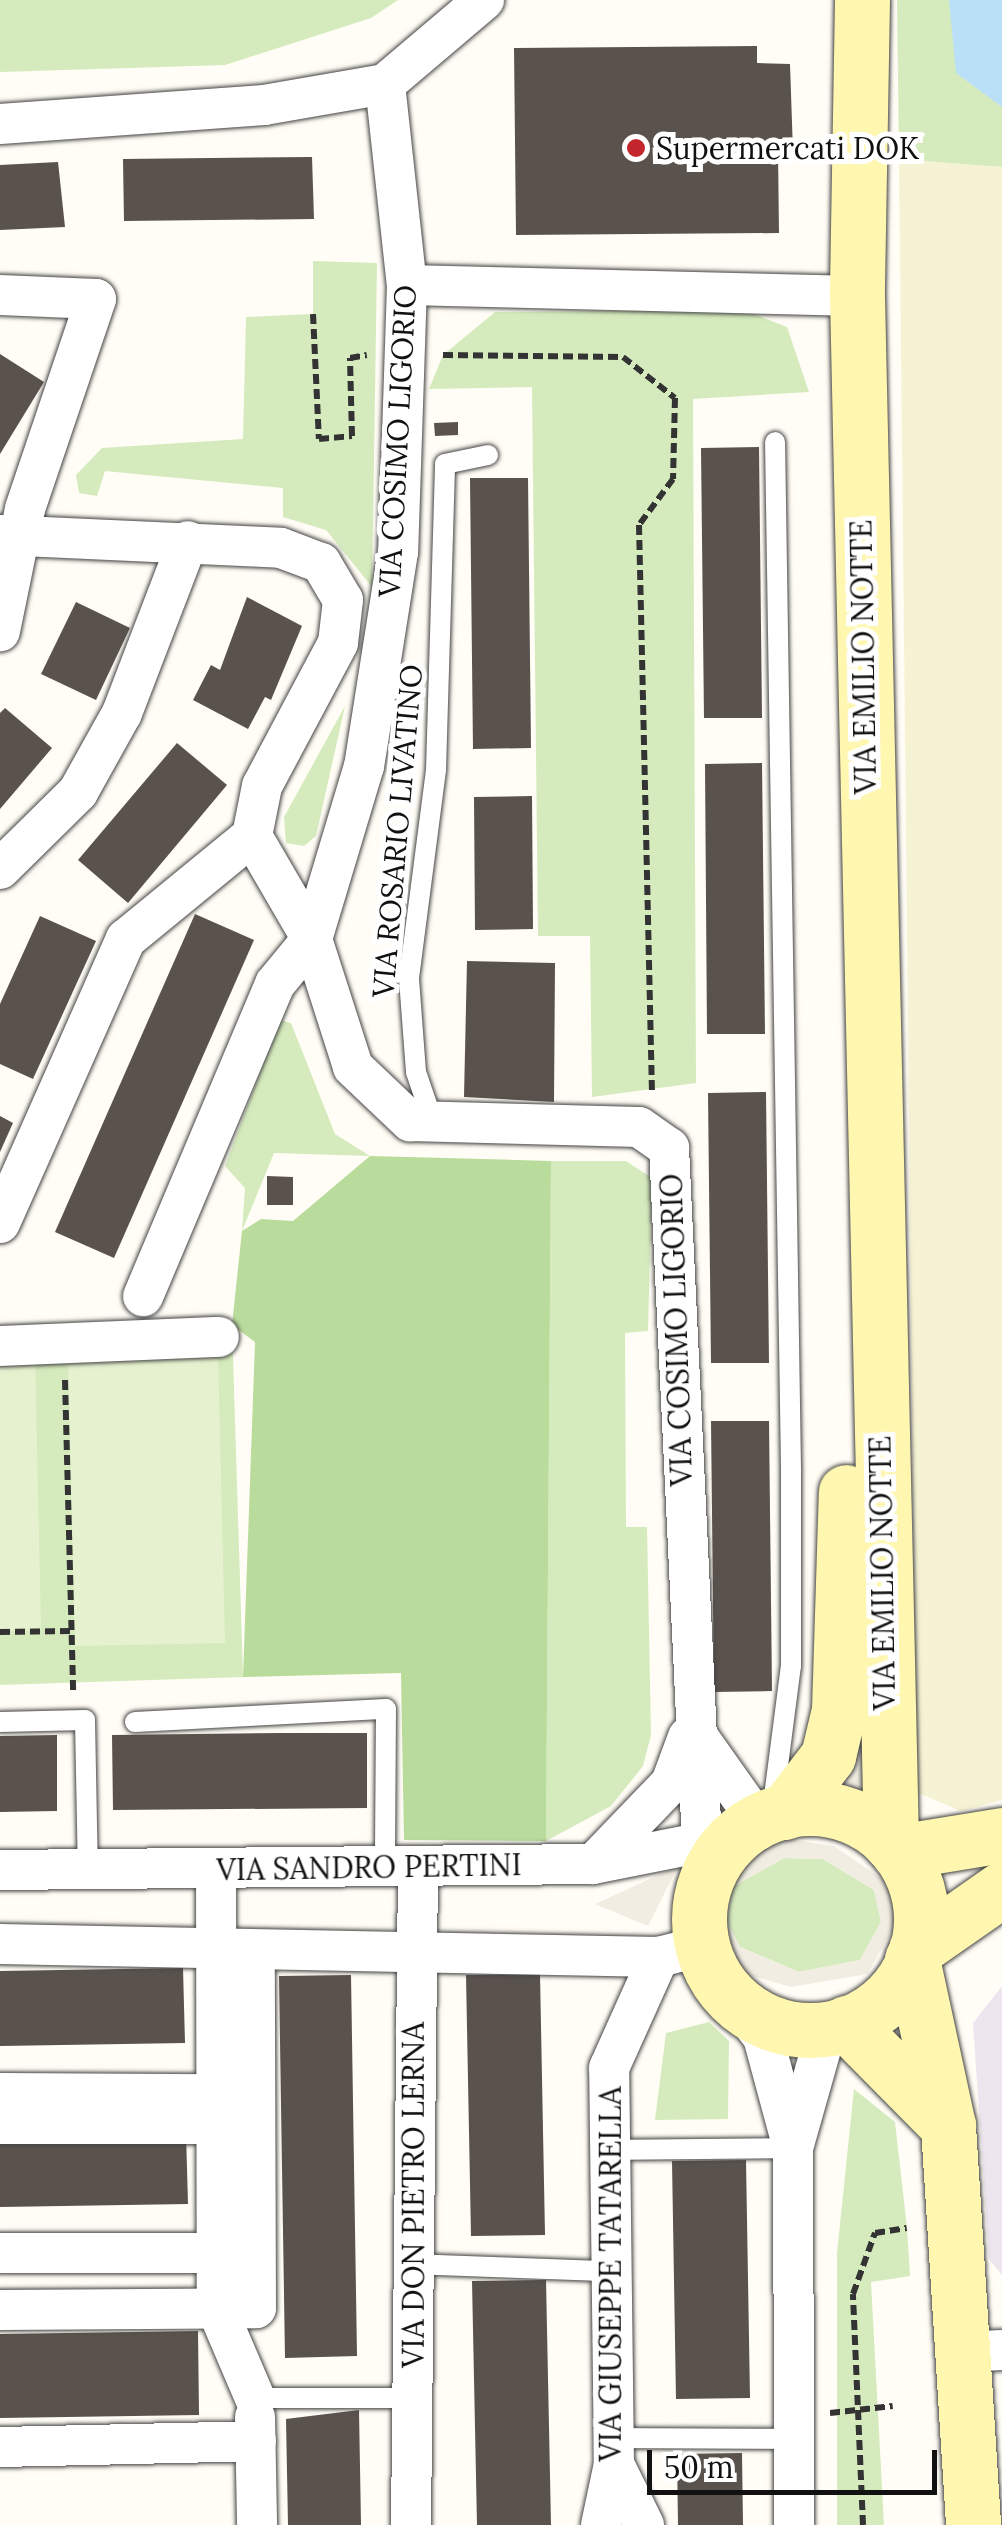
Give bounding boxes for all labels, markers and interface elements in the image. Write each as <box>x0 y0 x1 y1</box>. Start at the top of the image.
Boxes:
place label: Supermercati DOK <box>656 130 919 166</box>
marker: Supermercati DOK <box>625 137 647 159</box>
street label: VIA COSIMO LIGORIO <box>371 284 423 598</box>
street label: VIA EMILIO NOTTE <box>843 519 883 795</box>
street label: VIA ROSARIO LIVATINO <box>364 663 430 999</box>
street label: VIA COSIMO LIGORIO <box>653 1173 699 1487</box>
street label: VIA EMILIO NOTTE <box>862 1435 902 1711</box>
street label: VIA SANDRO PERTINI <box>216 1846 522 1888</box>
street label: VIA DON PIETRO LERNA <box>395 2022 431 2368</box>
street label: VIA GIUSEPPE TATARELLA <box>592 2086 628 2462</box>
scale bar <box>652 2430 942 2492</box>
text: 50 m <box>664 2448 734 2486</box>

